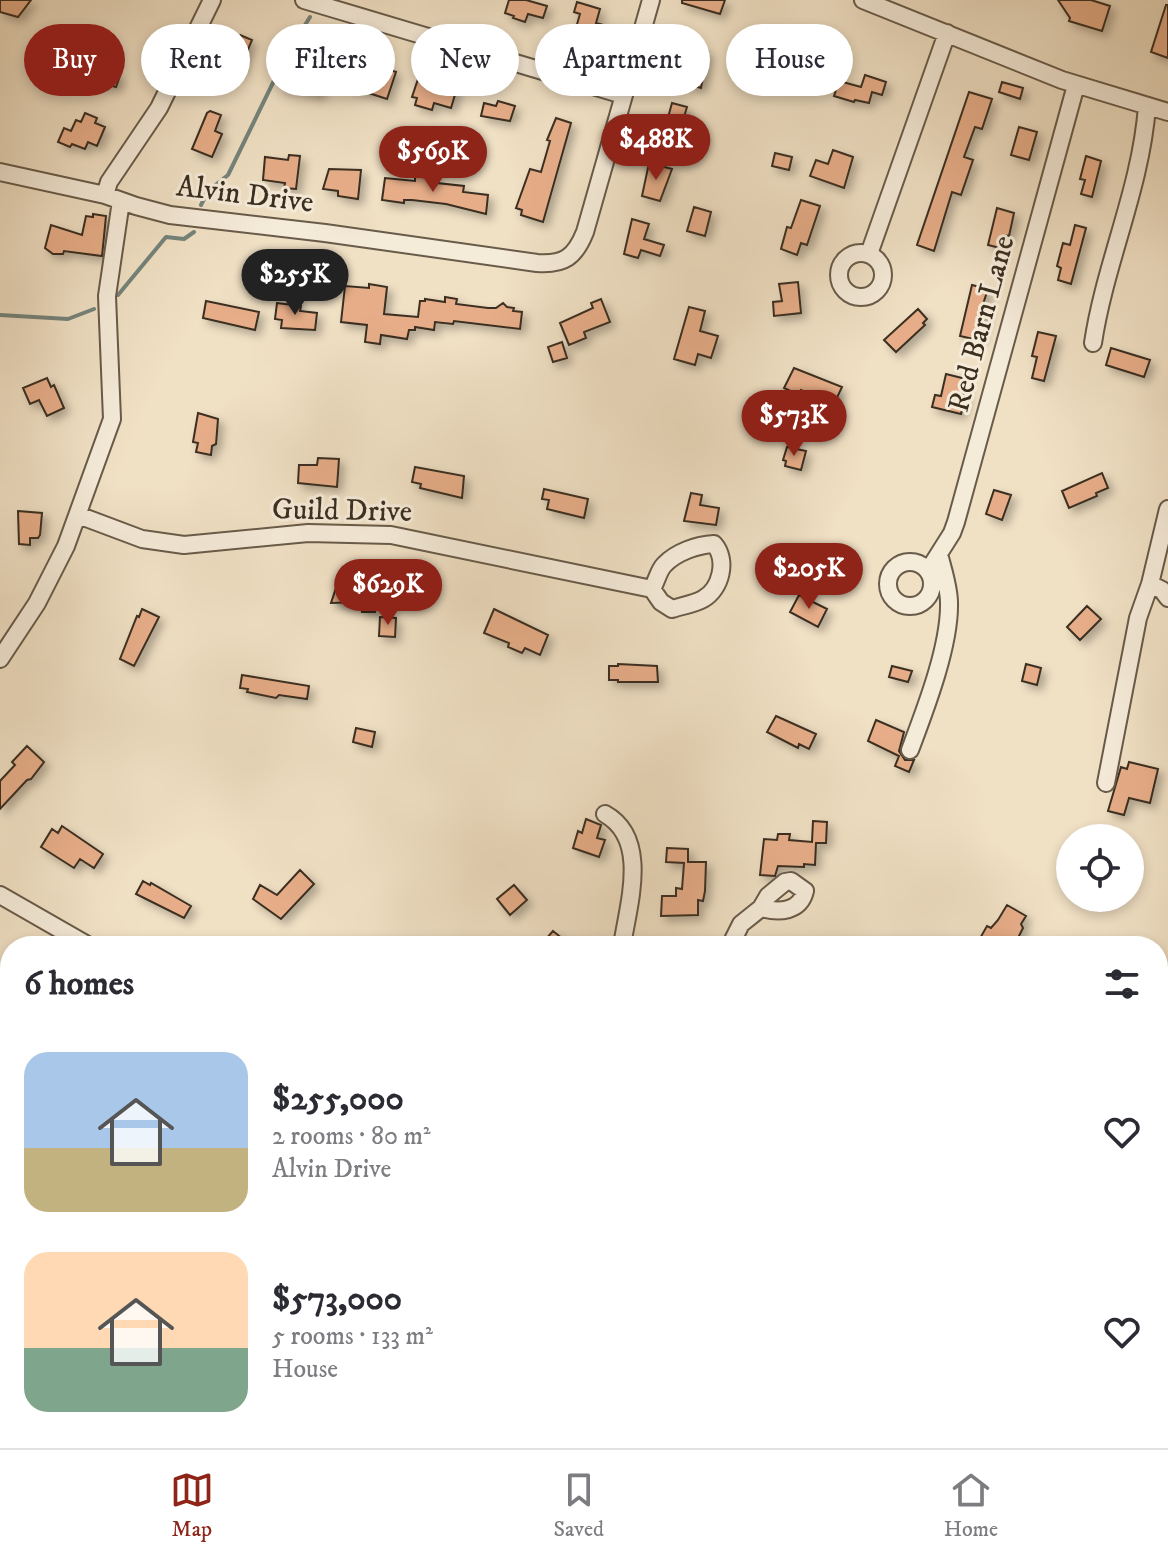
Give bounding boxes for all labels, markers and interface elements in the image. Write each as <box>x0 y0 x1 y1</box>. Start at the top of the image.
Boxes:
chip: Buy <box>24 24 125 96</box>
chip: Rent <box>141 24 250 96</box>
chip: Filters <box>266 24 395 96</box>
chip: New <box>411 24 519 96</box>
chip: Apartment <box>535 24 710 96</box>
chip: House <box>726 24 853 96</box>
pin: $488K <box>600 114 712 182</box>
text: $488K <box>619 123 693 156</box>
pin: $569K <box>377 126 489 194</box>
text: $569K <box>397 135 469 168</box>
street label: Alvin Drive <box>174 168 316 222</box>
street label: Red Barn Lane <box>941 232 1023 416</box>
pin: $255K <box>239 249 351 317</box>
text: $255K <box>260 258 330 291</box>
pin: $573K <box>738 390 850 458</box>
text: $573K <box>760 399 828 432</box>
street label: Guild Drive <box>271 491 413 531</box>
pin: $205K <box>753 543 865 611</box>
text: $205K <box>773 552 845 585</box>
pin: $629K <box>332 559 444 627</box>
text: $629K <box>352 568 424 601</box>
map controls <box>1056 824 1144 912</box>
button: locate <box>1056 824 1144 912</box>
icon: filters <box>1100 962 1144 1006</box>
text: 6 homes <box>24 963 134 1005</box>
text: $255,000 <box>272 1078 404 1120</box>
icon: home <box>88 1084 184 1180</box>
icon: heart <box>1100 1110 1144 1154</box>
text: 2 rooms · 80 m² <box>272 1120 431 1153</box>
text: Alvin Drive <box>272 1153 391 1186</box>
text: $573,000 <box>272 1278 402 1320</box>
icon: home <box>88 1284 184 1380</box>
icon: heart <box>1100 1310 1144 1354</box>
text: 5 rooms · 133 m² <box>272 1320 433 1353</box>
text: House <box>272 1353 338 1386</box>
tab: Map <box>170 1468 214 1543</box>
tab: Saved <box>554 1468 604 1543</box>
tab: Home <box>944 1468 998 1543</box>

